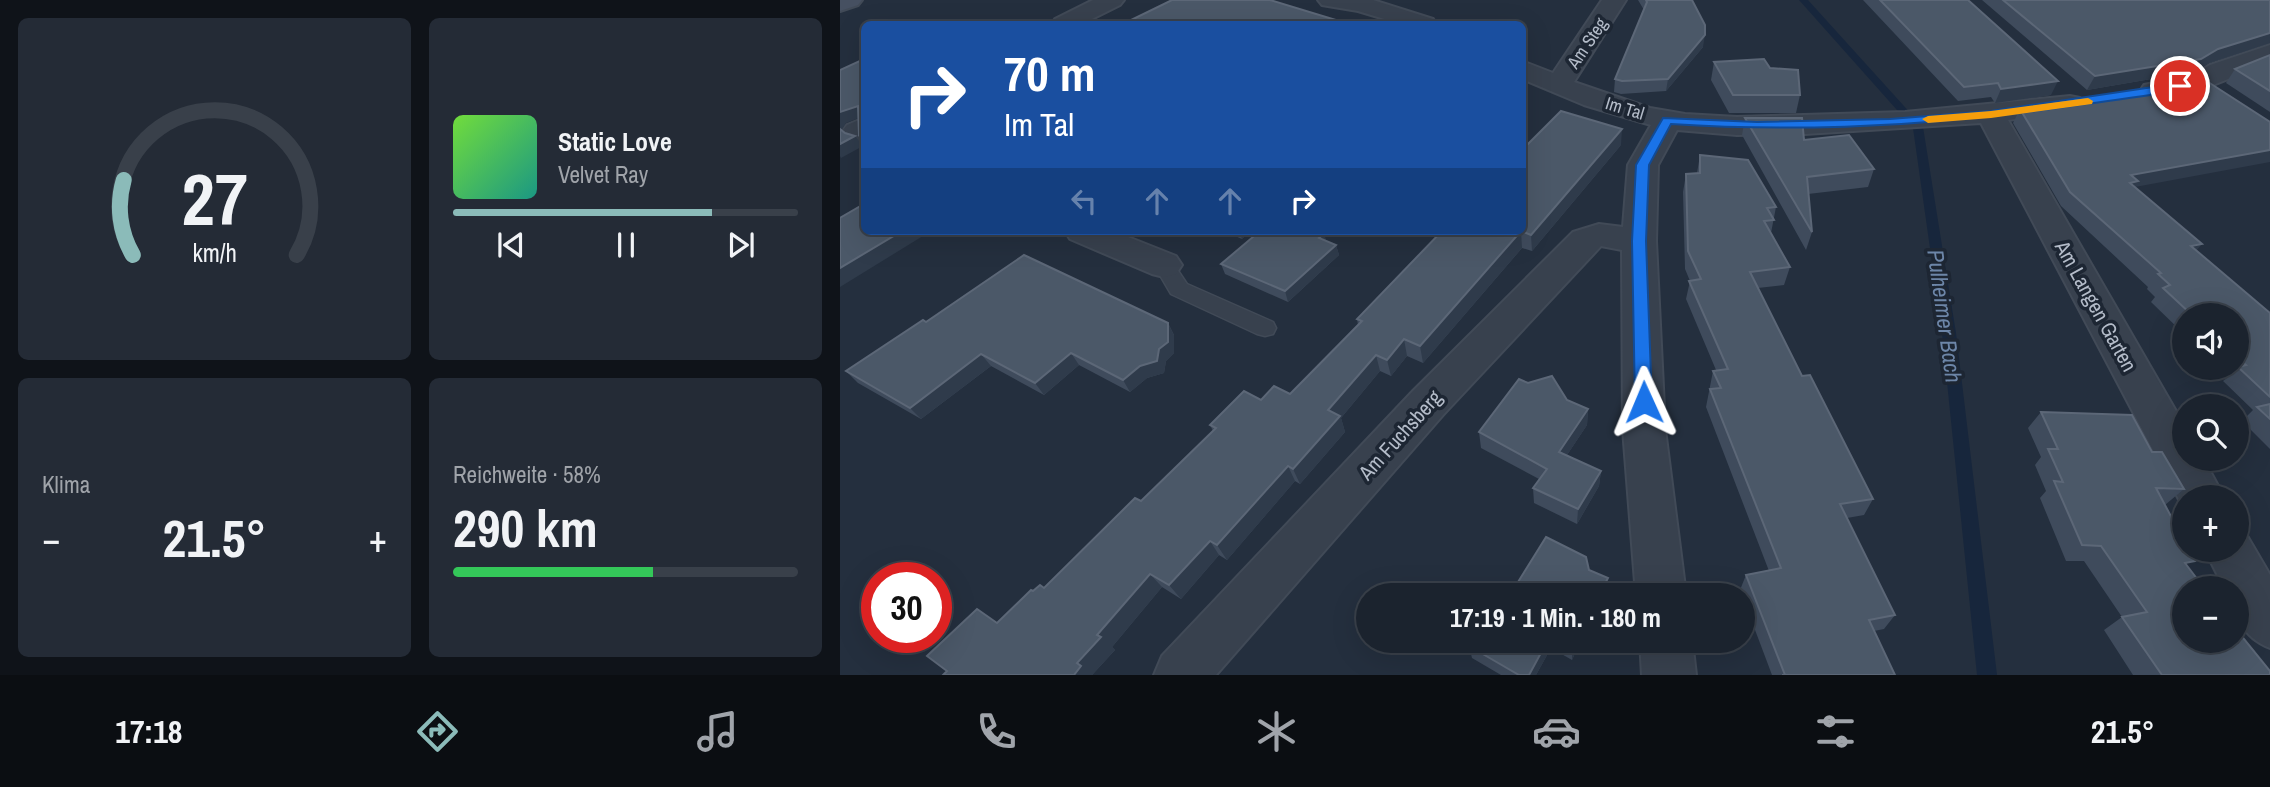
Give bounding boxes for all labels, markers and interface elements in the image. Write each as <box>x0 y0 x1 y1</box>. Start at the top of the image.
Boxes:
street label: Am Steg <box>1560 12 1614 74</box>
text: 70 m <box>1004 40 1096 106</box>
icon: right <box>889 49 980 140</box>
pin <box>2150 56 2210 116</box>
icon: arrive <box>2161 67 2199 105</box>
street label: Im Tal <box>1603 90 1647 126</box>
text: Im Tal <box>1004 103 1074 146</box>
text: Static Love <box>558 124 672 159</box>
text: 27 <box>181 151 248 249</box>
text: Velvet Ray <box>558 159 648 190</box>
icon: left <box>1065 182 1103 220</box>
icon: ahead <box>1138 182 1176 220</box>
icon: ahead <box>1211 182 1249 220</box>
icon: right <box>1284 182 1322 220</box>
icon: previous <box>492 226 530 264</box>
icon: pause <box>607 226 645 264</box>
icon: next <box>722 226 760 264</box>
street label: Am Langen Garten <box>2048 234 2144 377</box>
text: km/h <box>192 236 237 270</box>
water label: Pulheimer Bach <box>1920 247 1970 385</box>
map controls <box>2172 303 2249 653</box>
button: sound <box>2172 303 2249 380</box>
position arrow <box>1607 365 1681 439</box>
street label: Am Fuchsberg <box>1351 383 1449 487</box>
button: search <box>2172 394 2249 471</box>
text: Reichweite · 58% <box>453 459 601 490</box>
text: Klima <box>42 469 90 500</box>
button: + <box>2172 485 2249 562</box>
text: 290 km <box>453 493 598 563</box>
text: 21.5° <box>163 503 266 573</box>
text: − <box>42 513 60 564</box>
text: + <box>369 513 387 564</box>
speed limit sign: 30 <box>861 562 952 653</box>
button: − <box>2172 576 2249 653</box>
text: 17:19 · 1 Min. · 180 m <box>1450 600 1661 635</box>
icon: directions <box>413 707 462 756</box>
icon: music <box>693 707 742 756</box>
icon: phone <box>972 707 1021 756</box>
icon: climate <box>1252 707 1301 756</box>
icon: car <box>1532 707 1581 756</box>
icon: filters <box>1811 707 1860 756</box>
text: 17:18 <box>115 710 182 753</box>
text: 21.5° <box>2091 710 2155 753</box>

